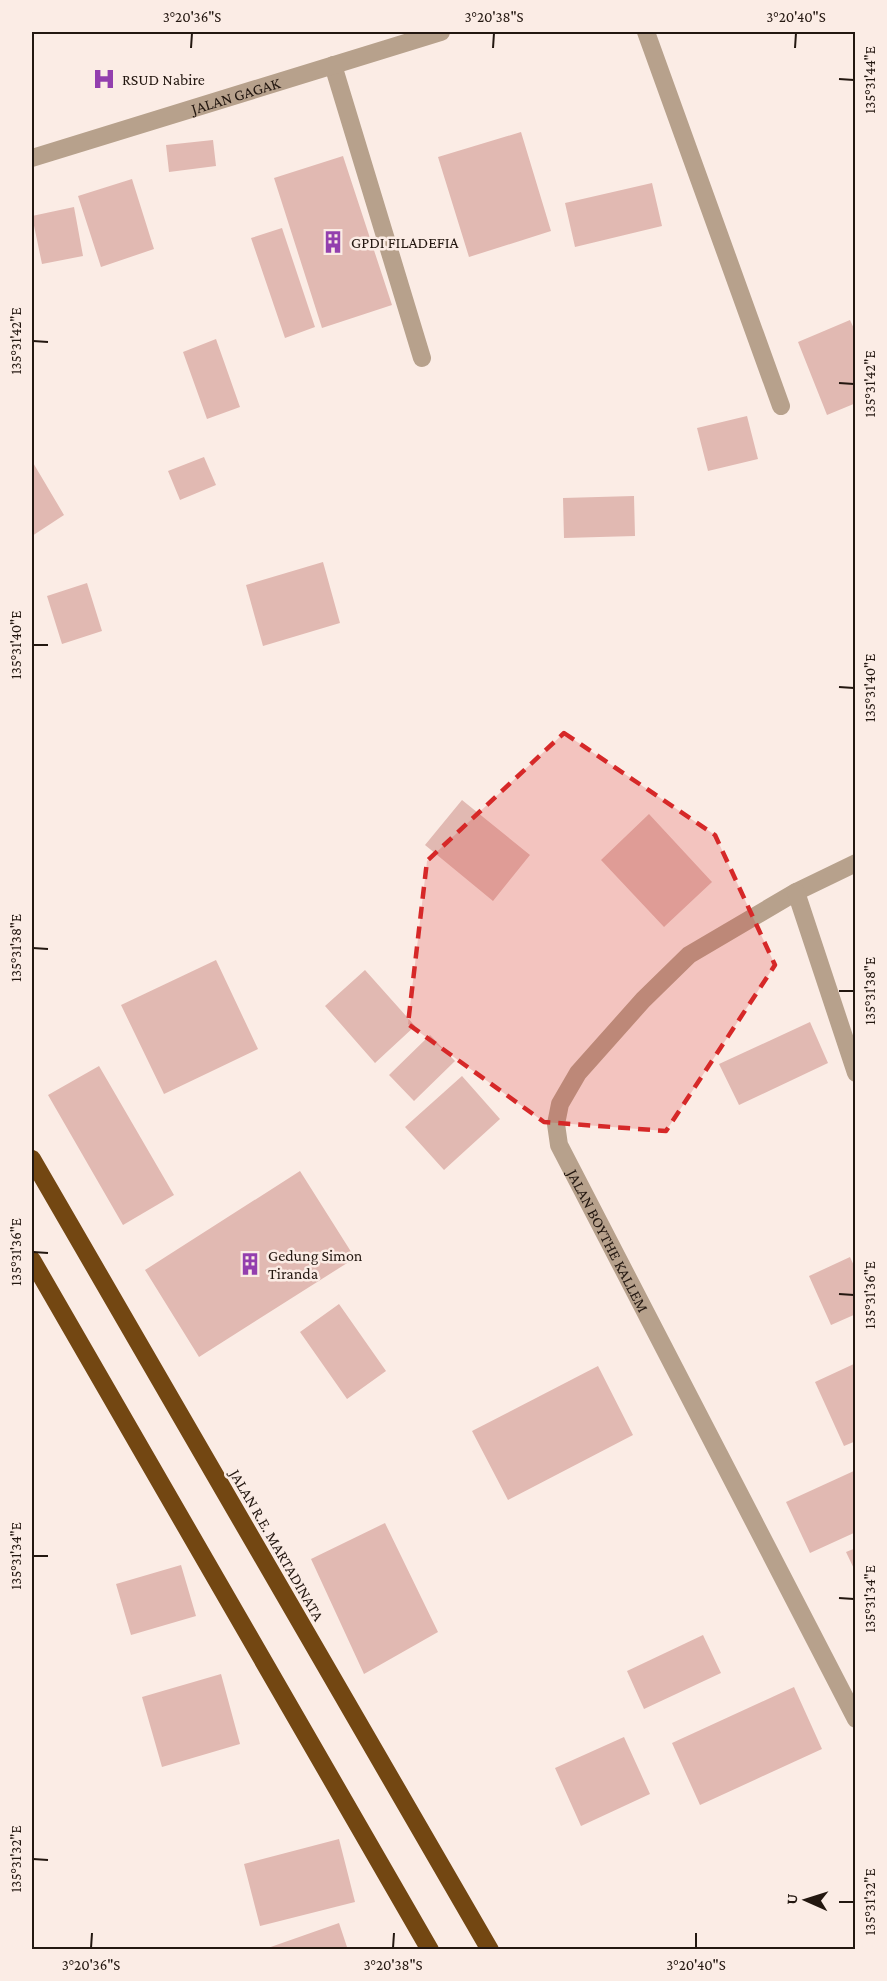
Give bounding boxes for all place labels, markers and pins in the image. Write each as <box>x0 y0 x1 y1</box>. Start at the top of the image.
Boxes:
hospital icon: RSUD Nabire <box>91 66 117 92</box>
place label: RSUD Nabire <box>122 71 205 88</box>
building icon: GPDI FILADEFIA <box>320 229 346 255</box>
place label: GPDI FILADEFIA <box>351 234 460 251</box>
place label: Gedung Simon Tiranda <box>268 1247 363 1282</box>
building icon: Gedung Simon Tiranda <box>237 1251 263 1277</box>

